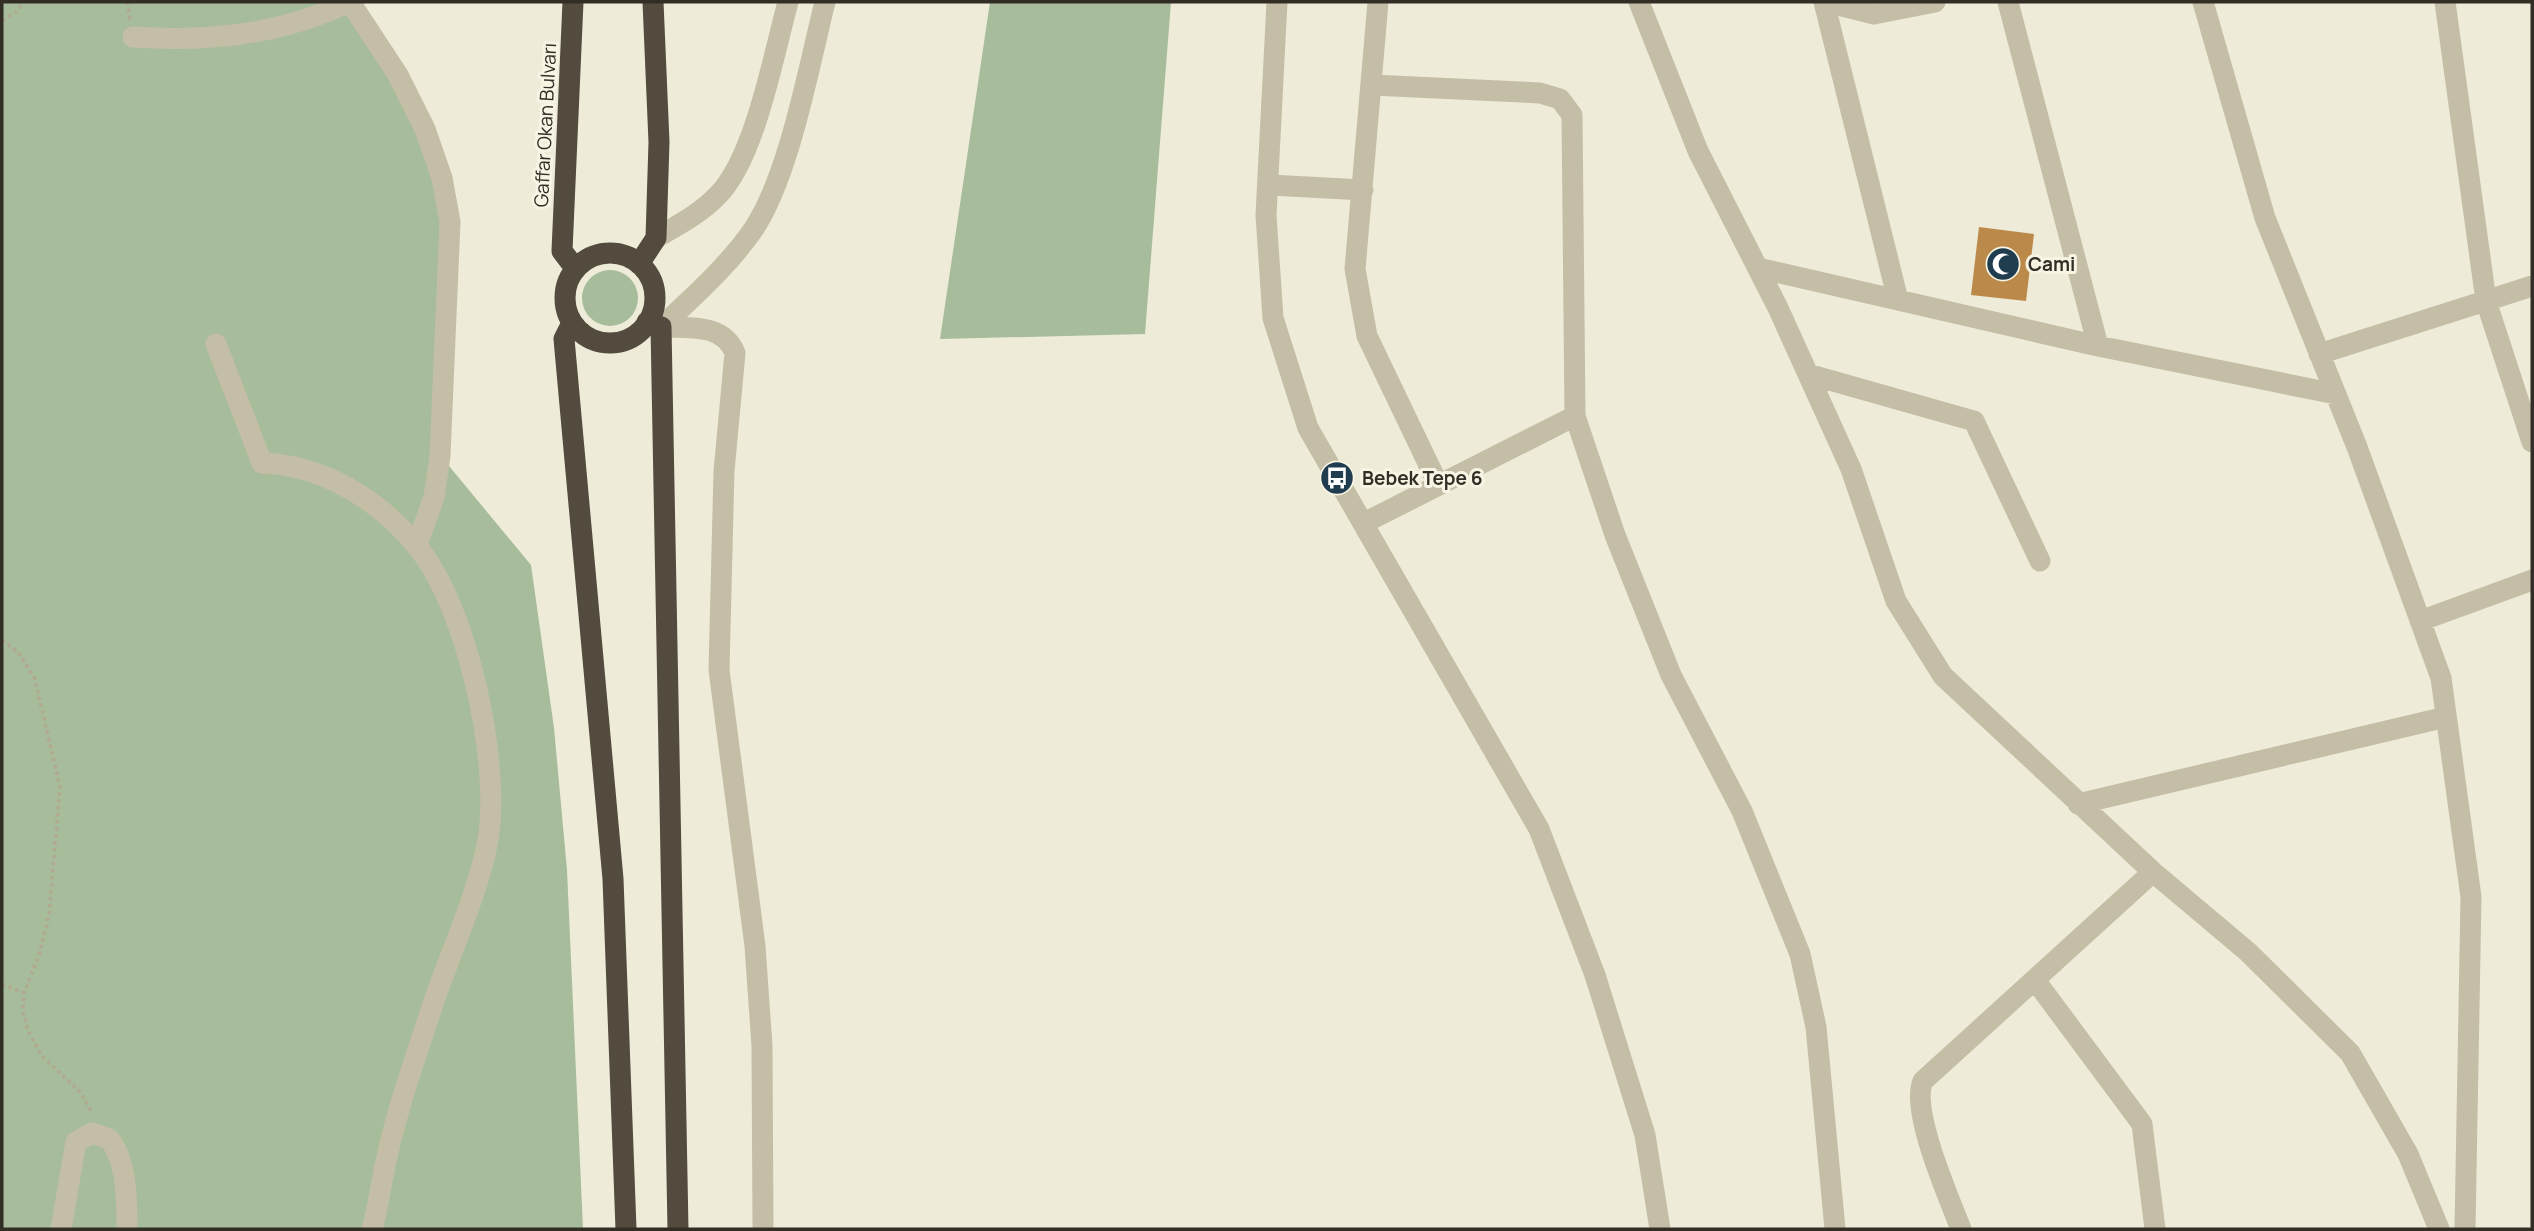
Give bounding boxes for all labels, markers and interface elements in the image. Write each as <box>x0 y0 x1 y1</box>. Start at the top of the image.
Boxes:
street label: Gaffar Okan Bulvarı <box>528 42 562 208</box>
mosque icon: Cami <box>1984 245 2022 283</box>
place label: Cami <box>2028 251 2075 277</box>
bus stop icon: Bebek Tepe 6 <box>1318 459 1356 497</box>
place label: Bebek Tepe 6 <box>1362 465 1483 491</box>

